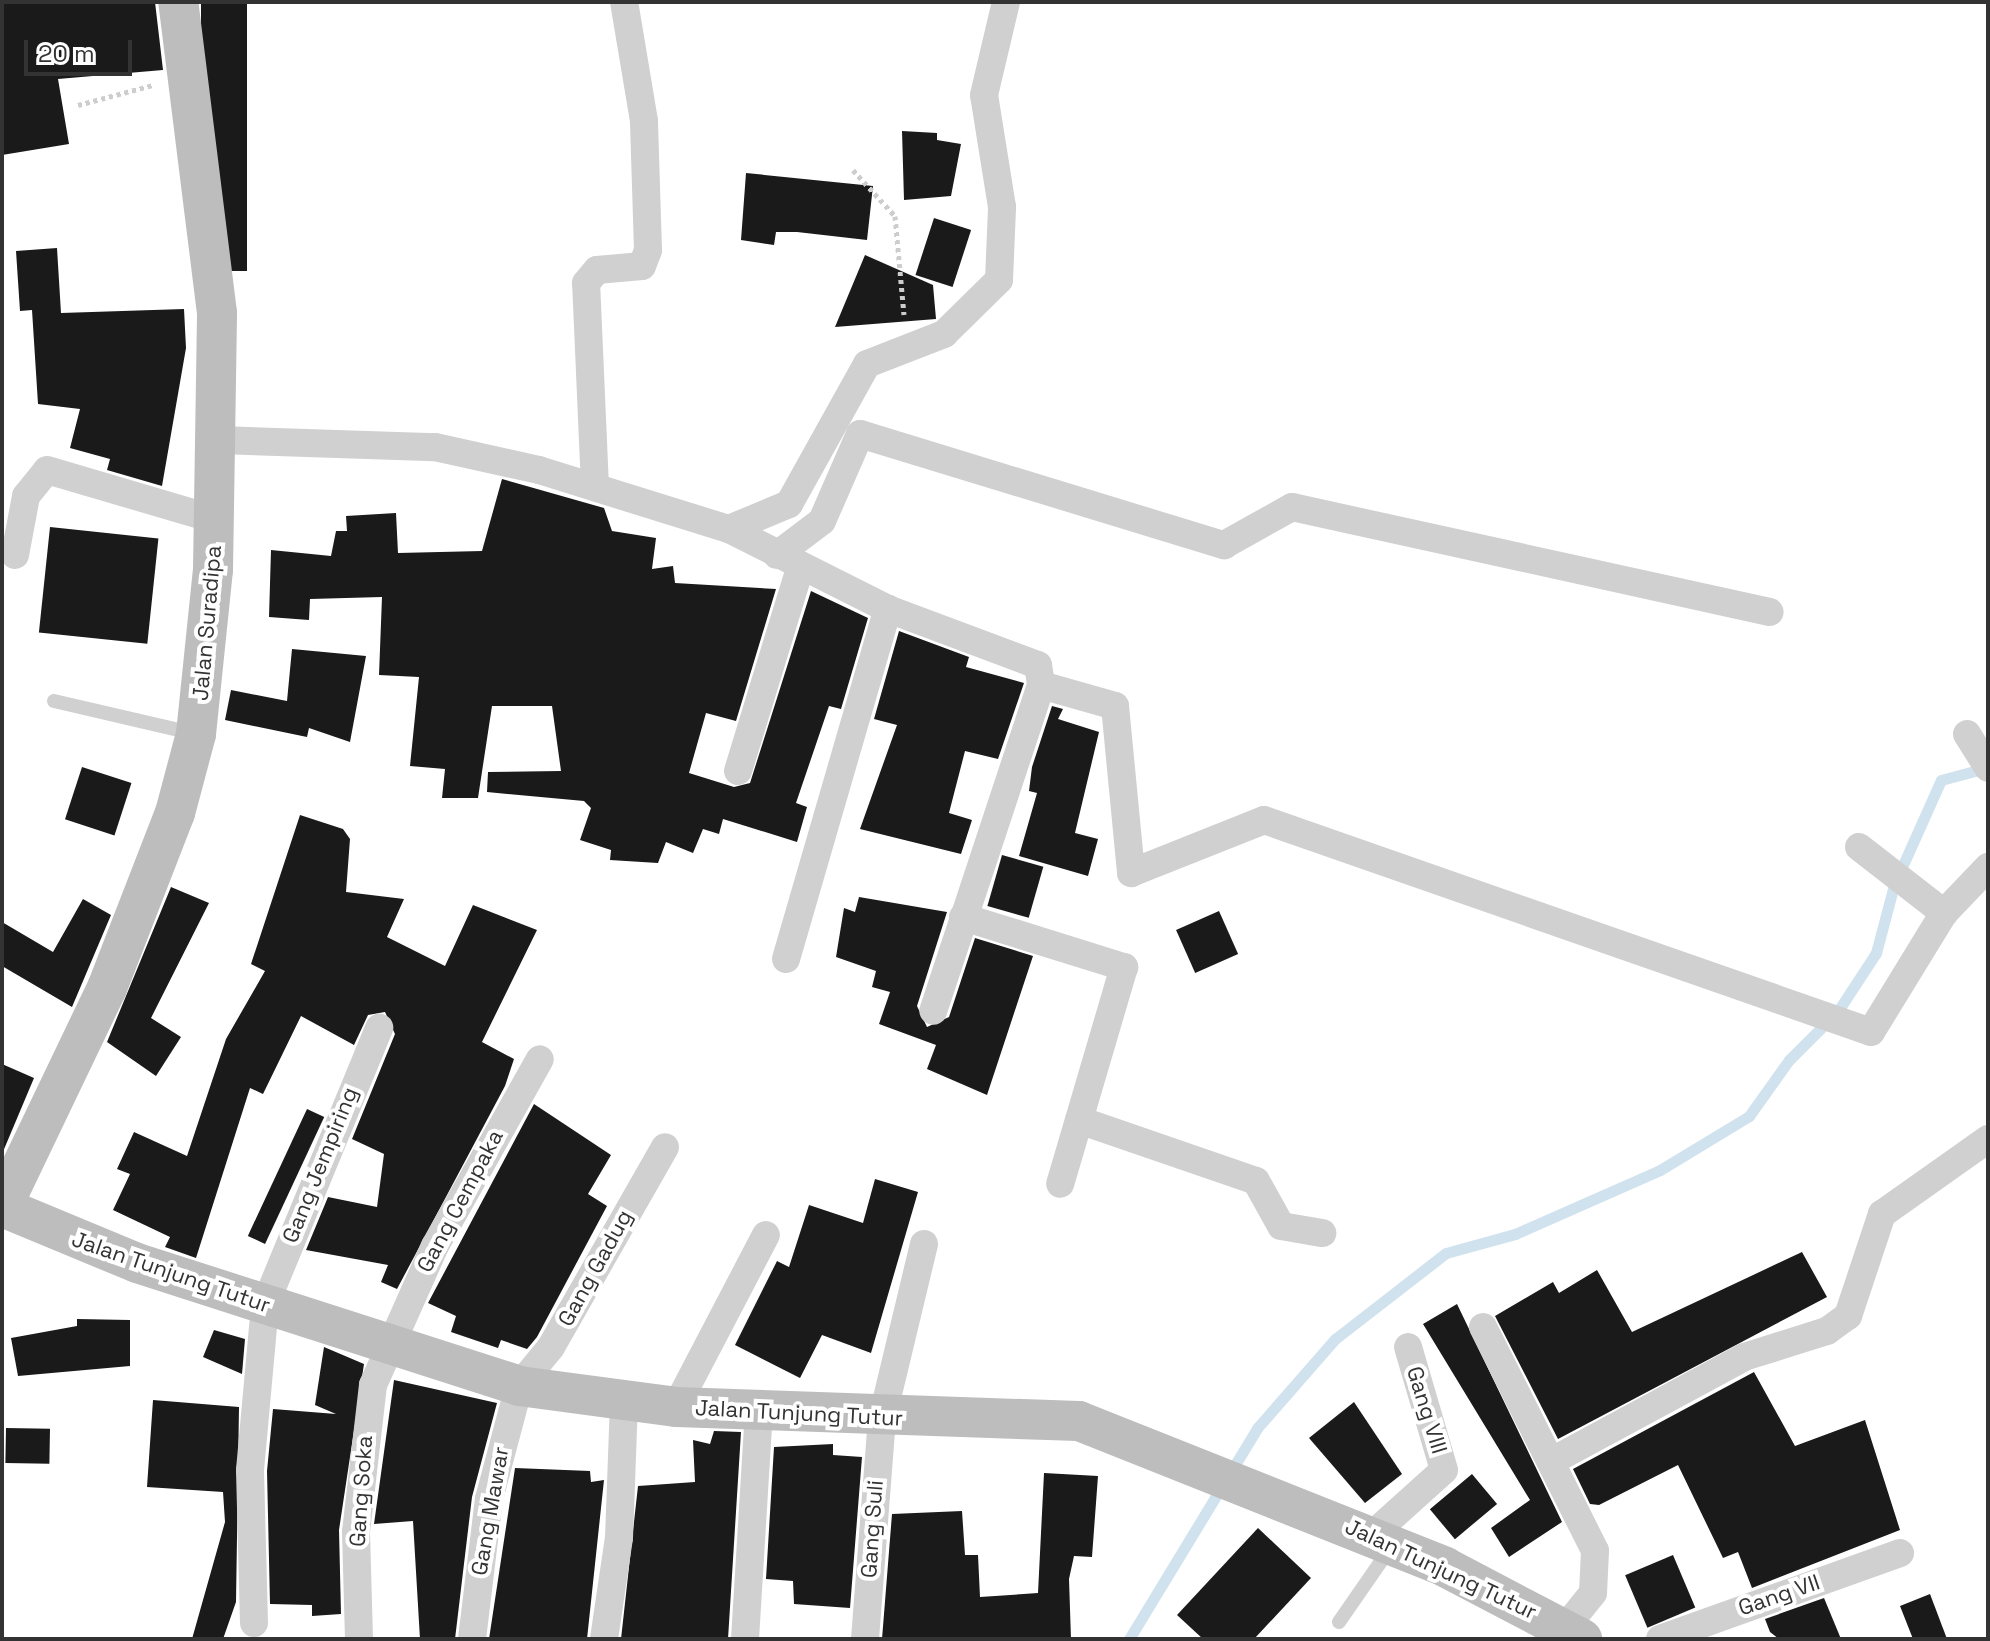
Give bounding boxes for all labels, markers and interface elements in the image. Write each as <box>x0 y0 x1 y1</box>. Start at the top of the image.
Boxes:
scale bar <box>28 24 136 74</box>
text: 20 m <box>38 38 95 69</box>
street label: Jalan Suradipa <box>187 544 227 702</box>
street label: Gang Jempiring <box>277 1083 363 1247</box>
street label: Gang Cempaka <box>411 1125 509 1277</box>
street label: Gang Gadug <box>552 1205 638 1331</box>
street label: Jalan Tunjung Tutur <box>68 1225 274 1319</box>
street label: Gang VIII <box>1401 1363 1453 1457</box>
street label: Jalan Tunjung Tutur <box>694 1394 904 1432</box>
street label: Gang Soka <box>344 1434 378 1548</box>
street label: Gang Mawar <box>466 1445 514 1577</box>
street label: Gang Suli <box>855 1479 889 1579</box>
street label: Jalan Tunjung Tutur <box>1341 1513 1541 1625</box>
street label: Gang VII <box>1735 1569 1823 1621</box>

